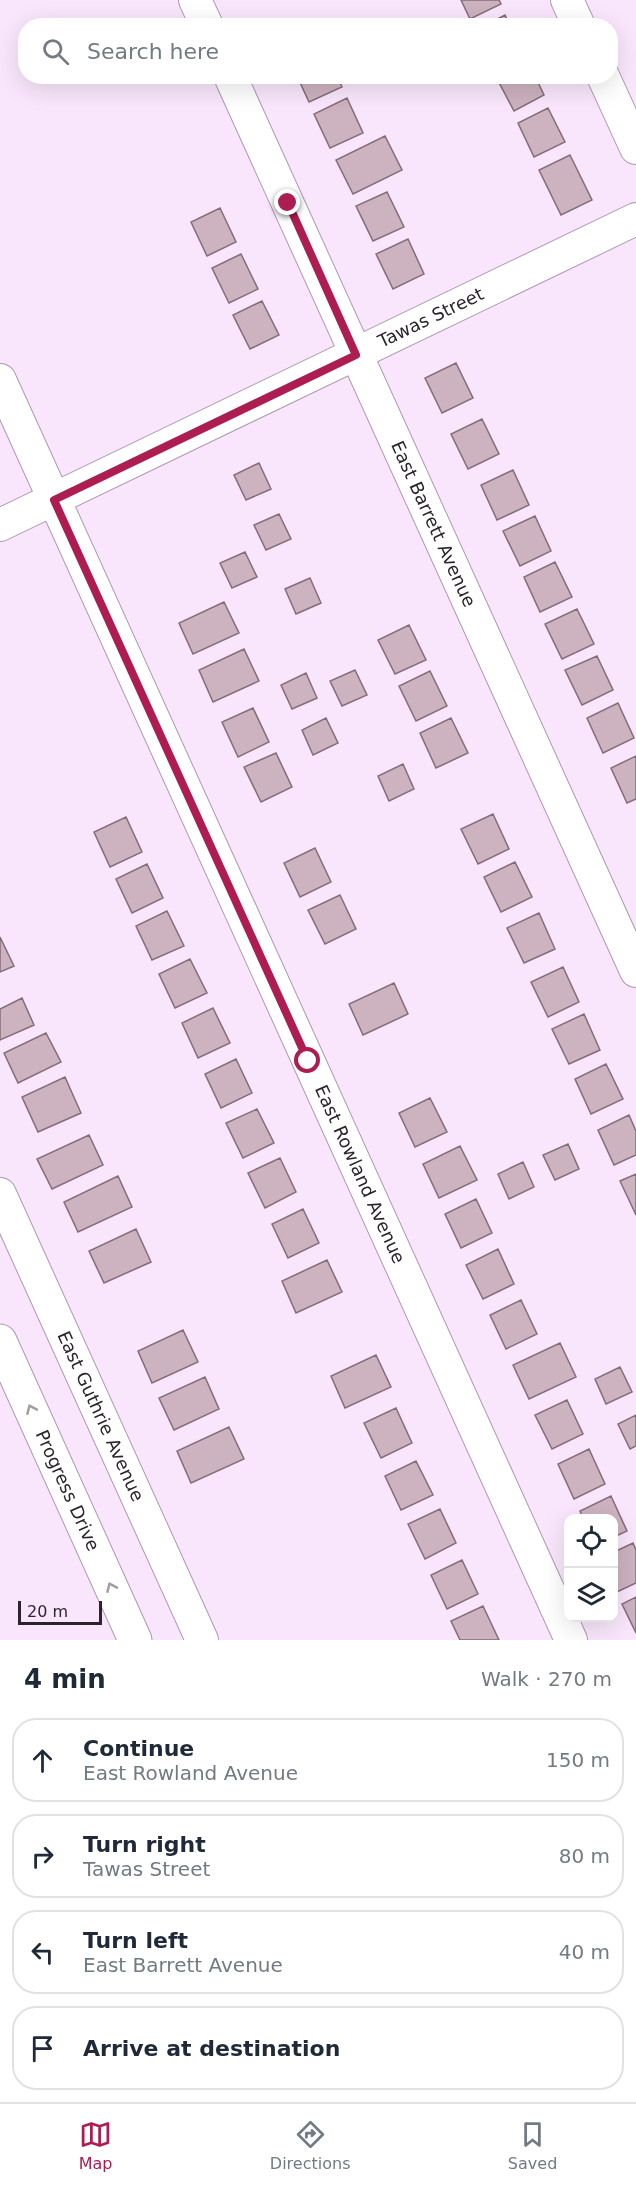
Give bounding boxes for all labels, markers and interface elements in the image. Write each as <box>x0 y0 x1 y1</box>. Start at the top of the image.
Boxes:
search box <box>18 18 618 84</box>
icon: search <box>39 35 72 68</box>
text: Search here <box>87 39 219 64</box>
route end <box>274 189 300 215</box>
street label: Tawas Street <box>373 283 487 352</box>
street label: East Barrett Avenue <box>387 438 480 610</box>
route start <box>294 1047 320 1073</box>
street label: East Rowland Avenue <box>311 1082 410 1267</box>
street label: East Guthrie Avenue <box>53 1328 149 1504</box>
one-way arrow <box>26 1404 38 1415</box>
street label: Progress Drive <box>31 1426 104 1554</box>
map controls <box>564 1514 618 1622</box>
button: locate <box>564 1514 618 1568</box>
button: layers <box>564 1568 618 1622</box>
one-way arrow <box>106 1582 118 1593</box>
scale bar <box>18 1598 102 1626</box>
text: 20 m <box>27 1602 68 1621</box>
text: 4 min <box>24 1664 106 1694</box>
text: Walk · 270 m <box>481 1667 612 1691</box>
text: Continue <box>83 1736 194 1761</box>
icon: ahead <box>26 1744 59 1777</box>
text: 150 m <box>546 1748 610 1772</box>
text: East Rowland Avenue <box>83 1761 298 1785</box>
text: Turn right <box>83 1832 206 1857</box>
icon: right <box>26 1840 59 1873</box>
text: 80 m <box>559 1844 610 1868</box>
text: Tawas Street <box>83 1857 210 1881</box>
text: Turn left <box>83 1928 188 1953</box>
icon: left <box>26 1936 59 1969</box>
text: 40 m <box>559 1940 610 1964</box>
text: East Barrett Avenue <box>83 1953 283 1977</box>
icon: arrive <box>26 2032 59 2065</box>
text: Arrive at destination <box>83 2036 340 2061</box>
tab: Map <box>79 2118 112 2173</box>
tab: Directions <box>270 2118 350 2173</box>
tab: Saved <box>508 2118 557 2173</box>

